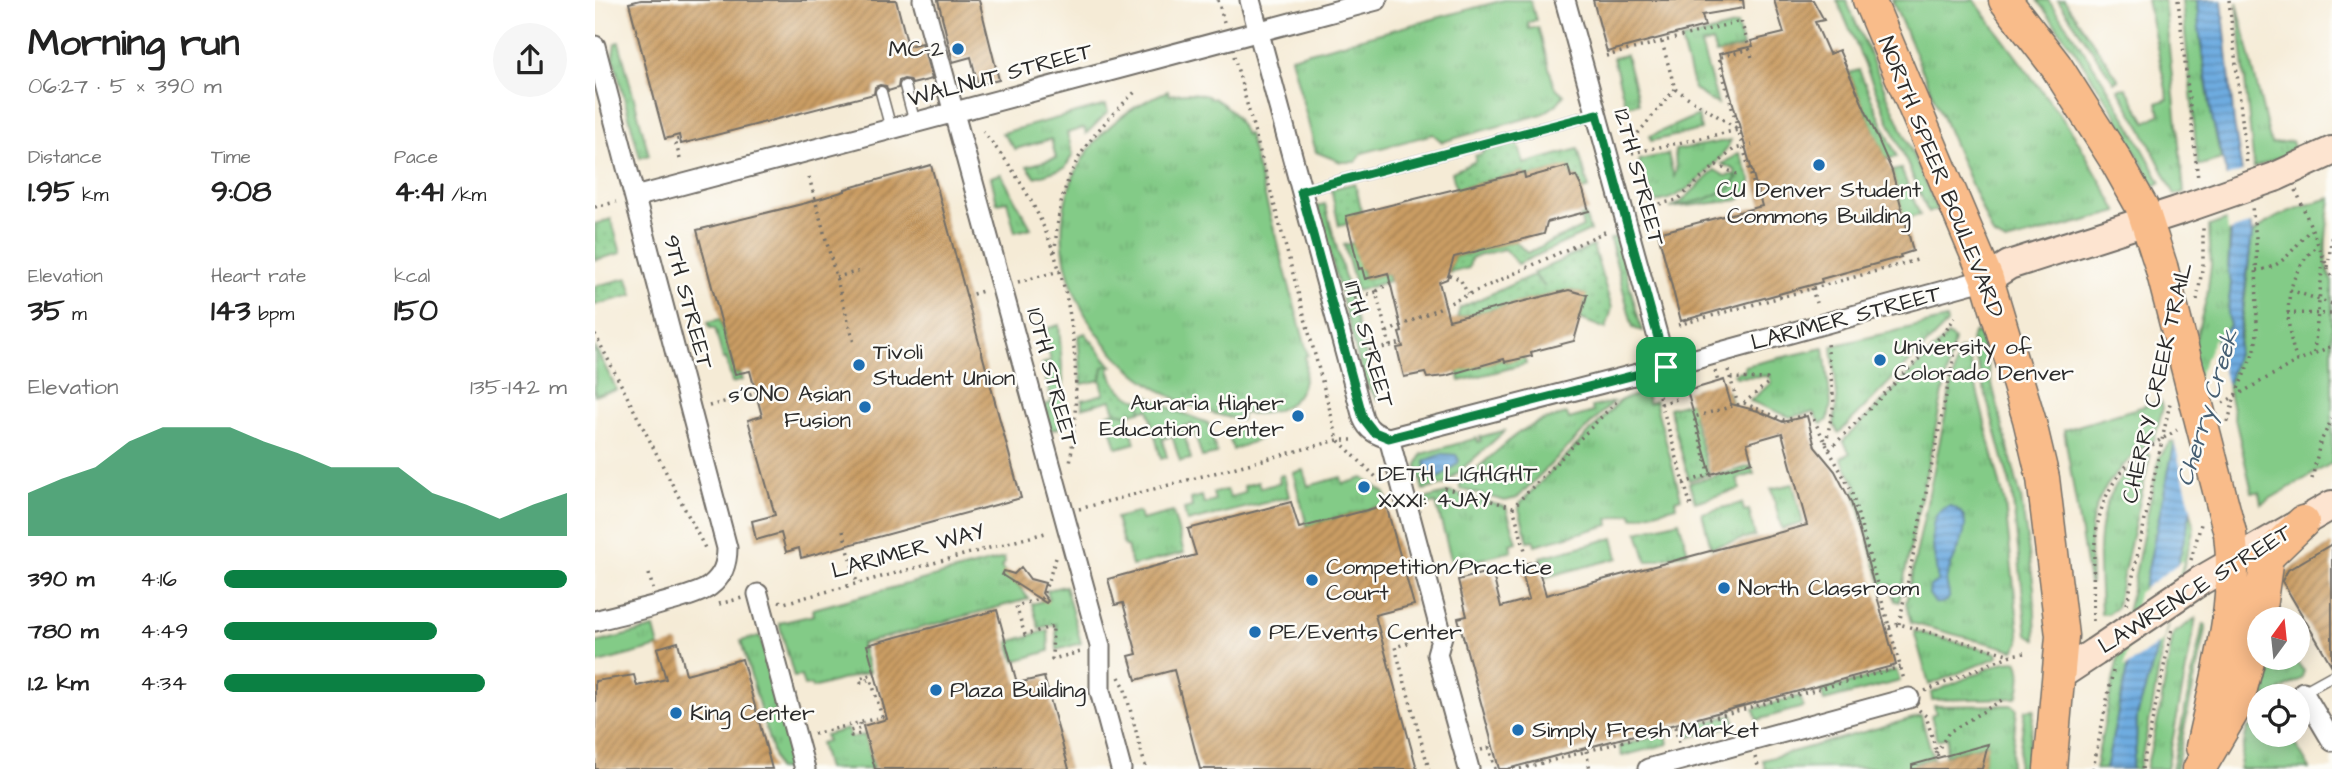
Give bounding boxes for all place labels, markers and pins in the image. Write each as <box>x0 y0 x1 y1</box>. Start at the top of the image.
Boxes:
place label: MC-2 <box>888 33 944 65</box>
marker: MC-2 <box>950 41 966 57</box>
marker: CU Denver Student Commons Building <box>1811 157 1827 173</box>
place label: CU Denver Student Commons Building <box>1717 174 1922 233</box>
place label: University of Colorado Denver <box>1894 331 2074 389</box>
place label: Tivoli Student Union <box>873 336 1015 394</box>
pin <box>1636 337 1696 397</box>
marker: University of Colorado Denver <box>1872 352 1888 368</box>
marker: Tivoli Student Union <box>851 357 867 373</box>
place label: s'ONO Asian Fusion <box>728 378 851 436</box>
place label: Auraria Higher Education Center <box>1100 387 1284 445</box>
marker: s'ONO Asian Fusion <box>857 399 873 415</box>
marker: Auraria Higher Education Center <box>1290 408 1306 424</box>
place label: DETH LIGHGHT XXXI: 4JAY <box>1378 458 1538 516</box>
marker: DETH LIGHGHT XXXI: 4JAY <box>1356 479 1372 495</box>
place label: Competition/Practice Court <box>1326 551 1552 609</box>
marker: Competition/Practice Court <box>1304 572 1320 588</box>
place label: North Classroom <box>1738 572 1919 604</box>
marker: North Classroom <box>1716 580 1732 596</box>
place label: PE/Events Center <box>1269 616 1462 648</box>
marker: PE/Events Center <box>1247 624 1263 640</box>
place label: Plaza Building <box>950 674 1086 707</box>
marker: Plaza Building <box>928 682 944 698</box>
place label: King Center <box>690 697 815 730</box>
marker: King Center <box>668 705 684 721</box>
place label: Simply Fresh Market <box>1532 714 1760 747</box>
marker: Simply Fresh Market <box>1510 722 1526 738</box>

